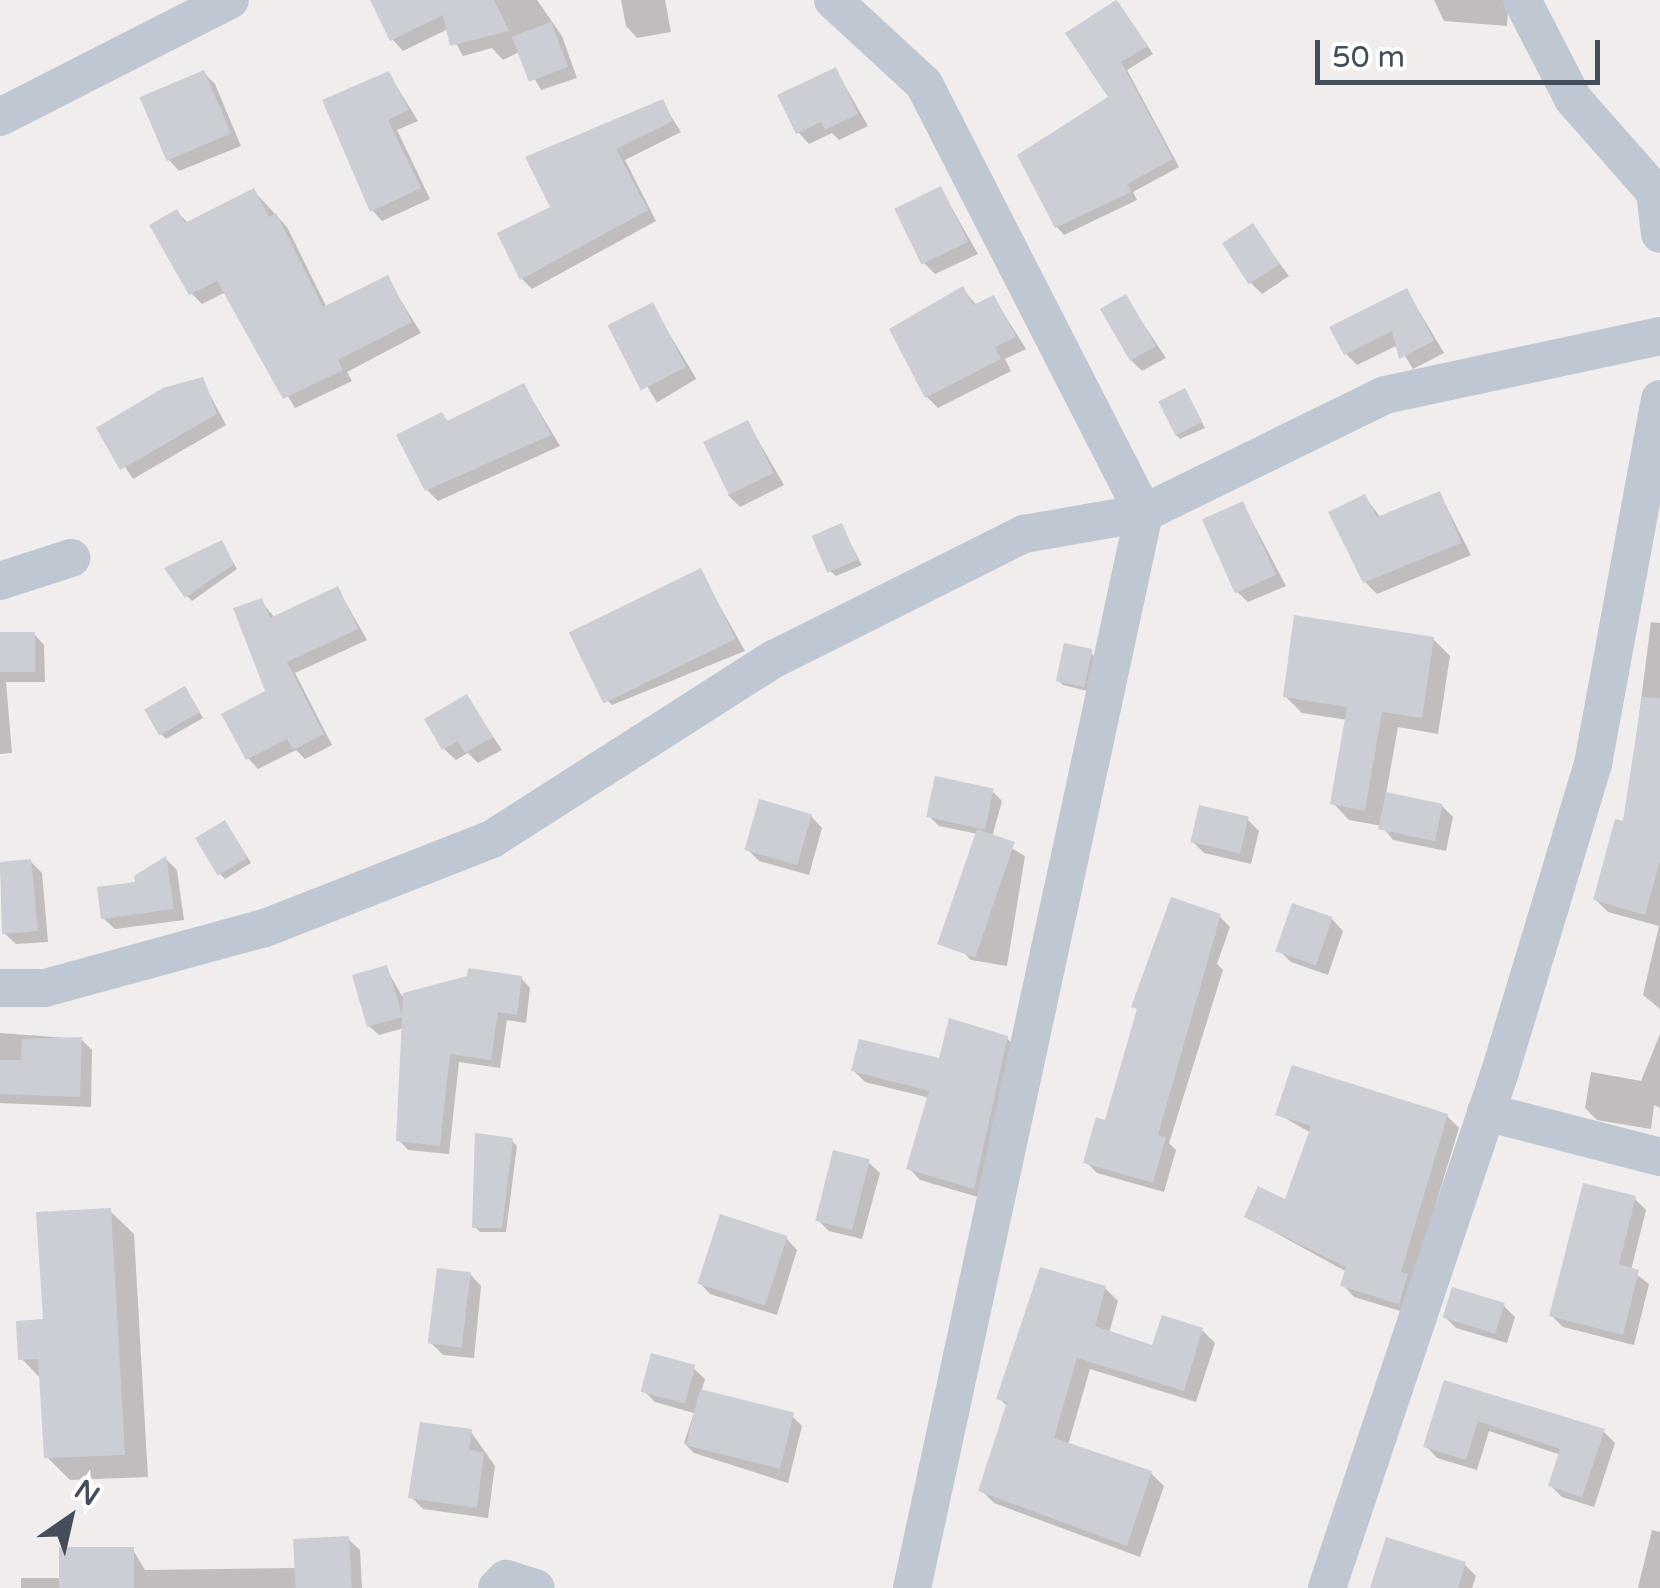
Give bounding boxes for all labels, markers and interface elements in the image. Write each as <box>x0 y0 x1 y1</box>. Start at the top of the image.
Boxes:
scale bar <box>1320 20 1605 82</box>
text: 50 m <box>1332 39 1405 76</box>
north arrow <box>20 1468 120 1568</box>
text: N <box>68 1473 106 1514</box>

